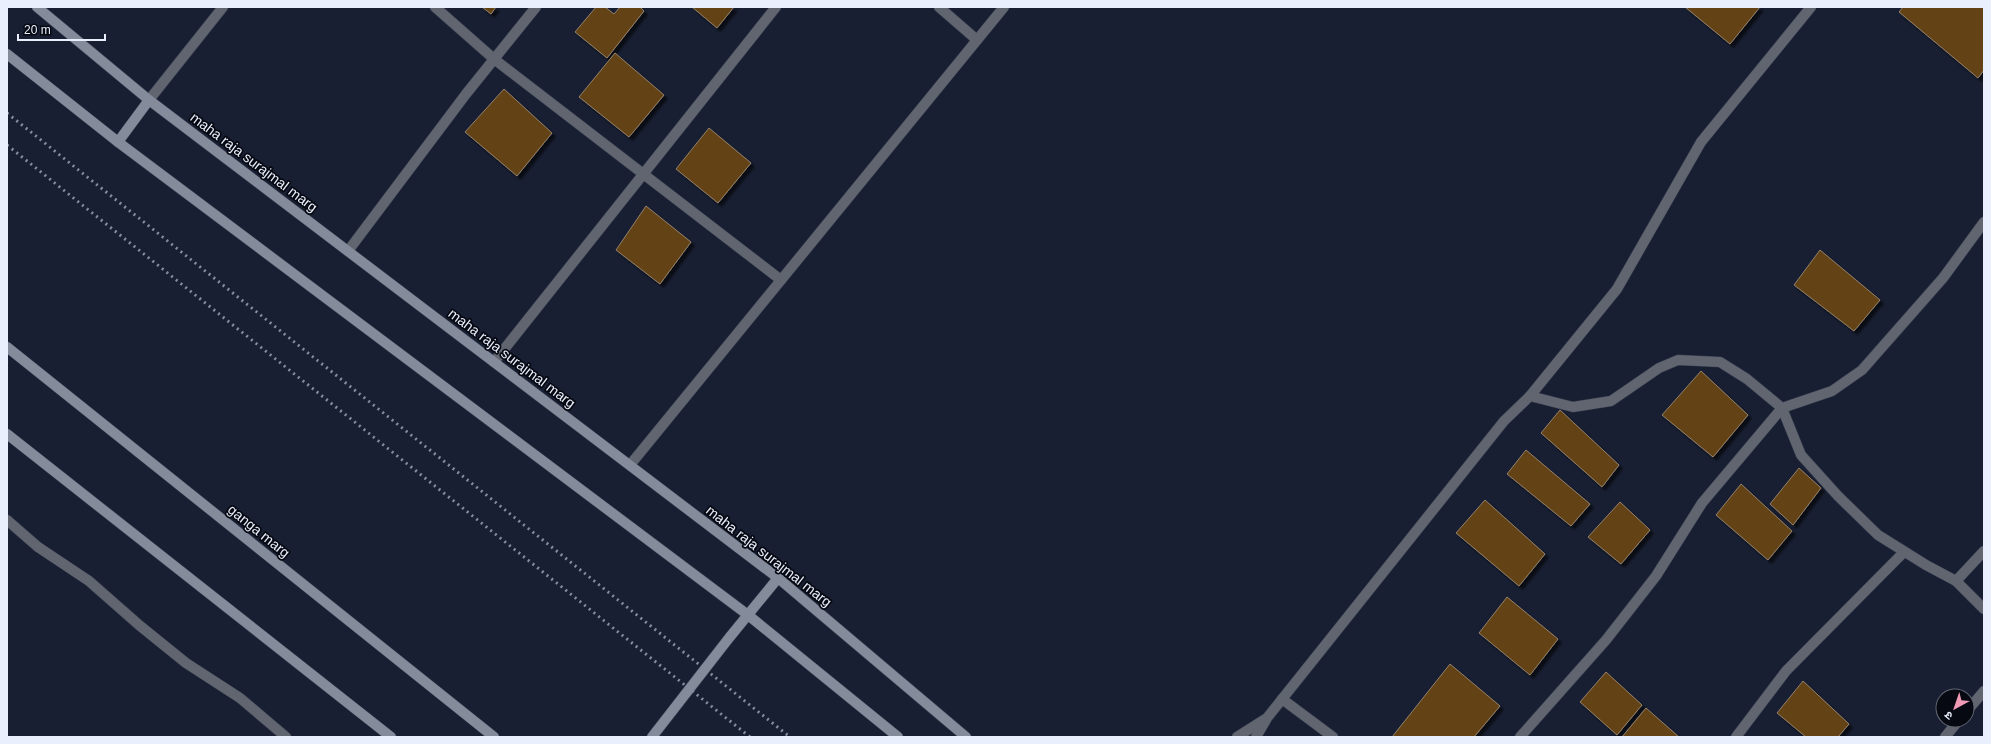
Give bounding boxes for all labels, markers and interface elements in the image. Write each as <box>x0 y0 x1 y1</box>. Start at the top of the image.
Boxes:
scale bar <box>18 16 105 42</box>
text: 20 m <box>24 23 51 37</box>
street label: maha raja surajmal marg <box>187 109 321 215</box>
street label: maha raja surajmal marg <box>445 305 579 411</box>
street label: ganga marg <box>225 501 293 561</box>
street label: maha raja surajmal marg <box>703 502 835 610</box>
north arrow <box>1935 688 1975 728</box>
text: उ <box>1942 709 1955 722</box>

